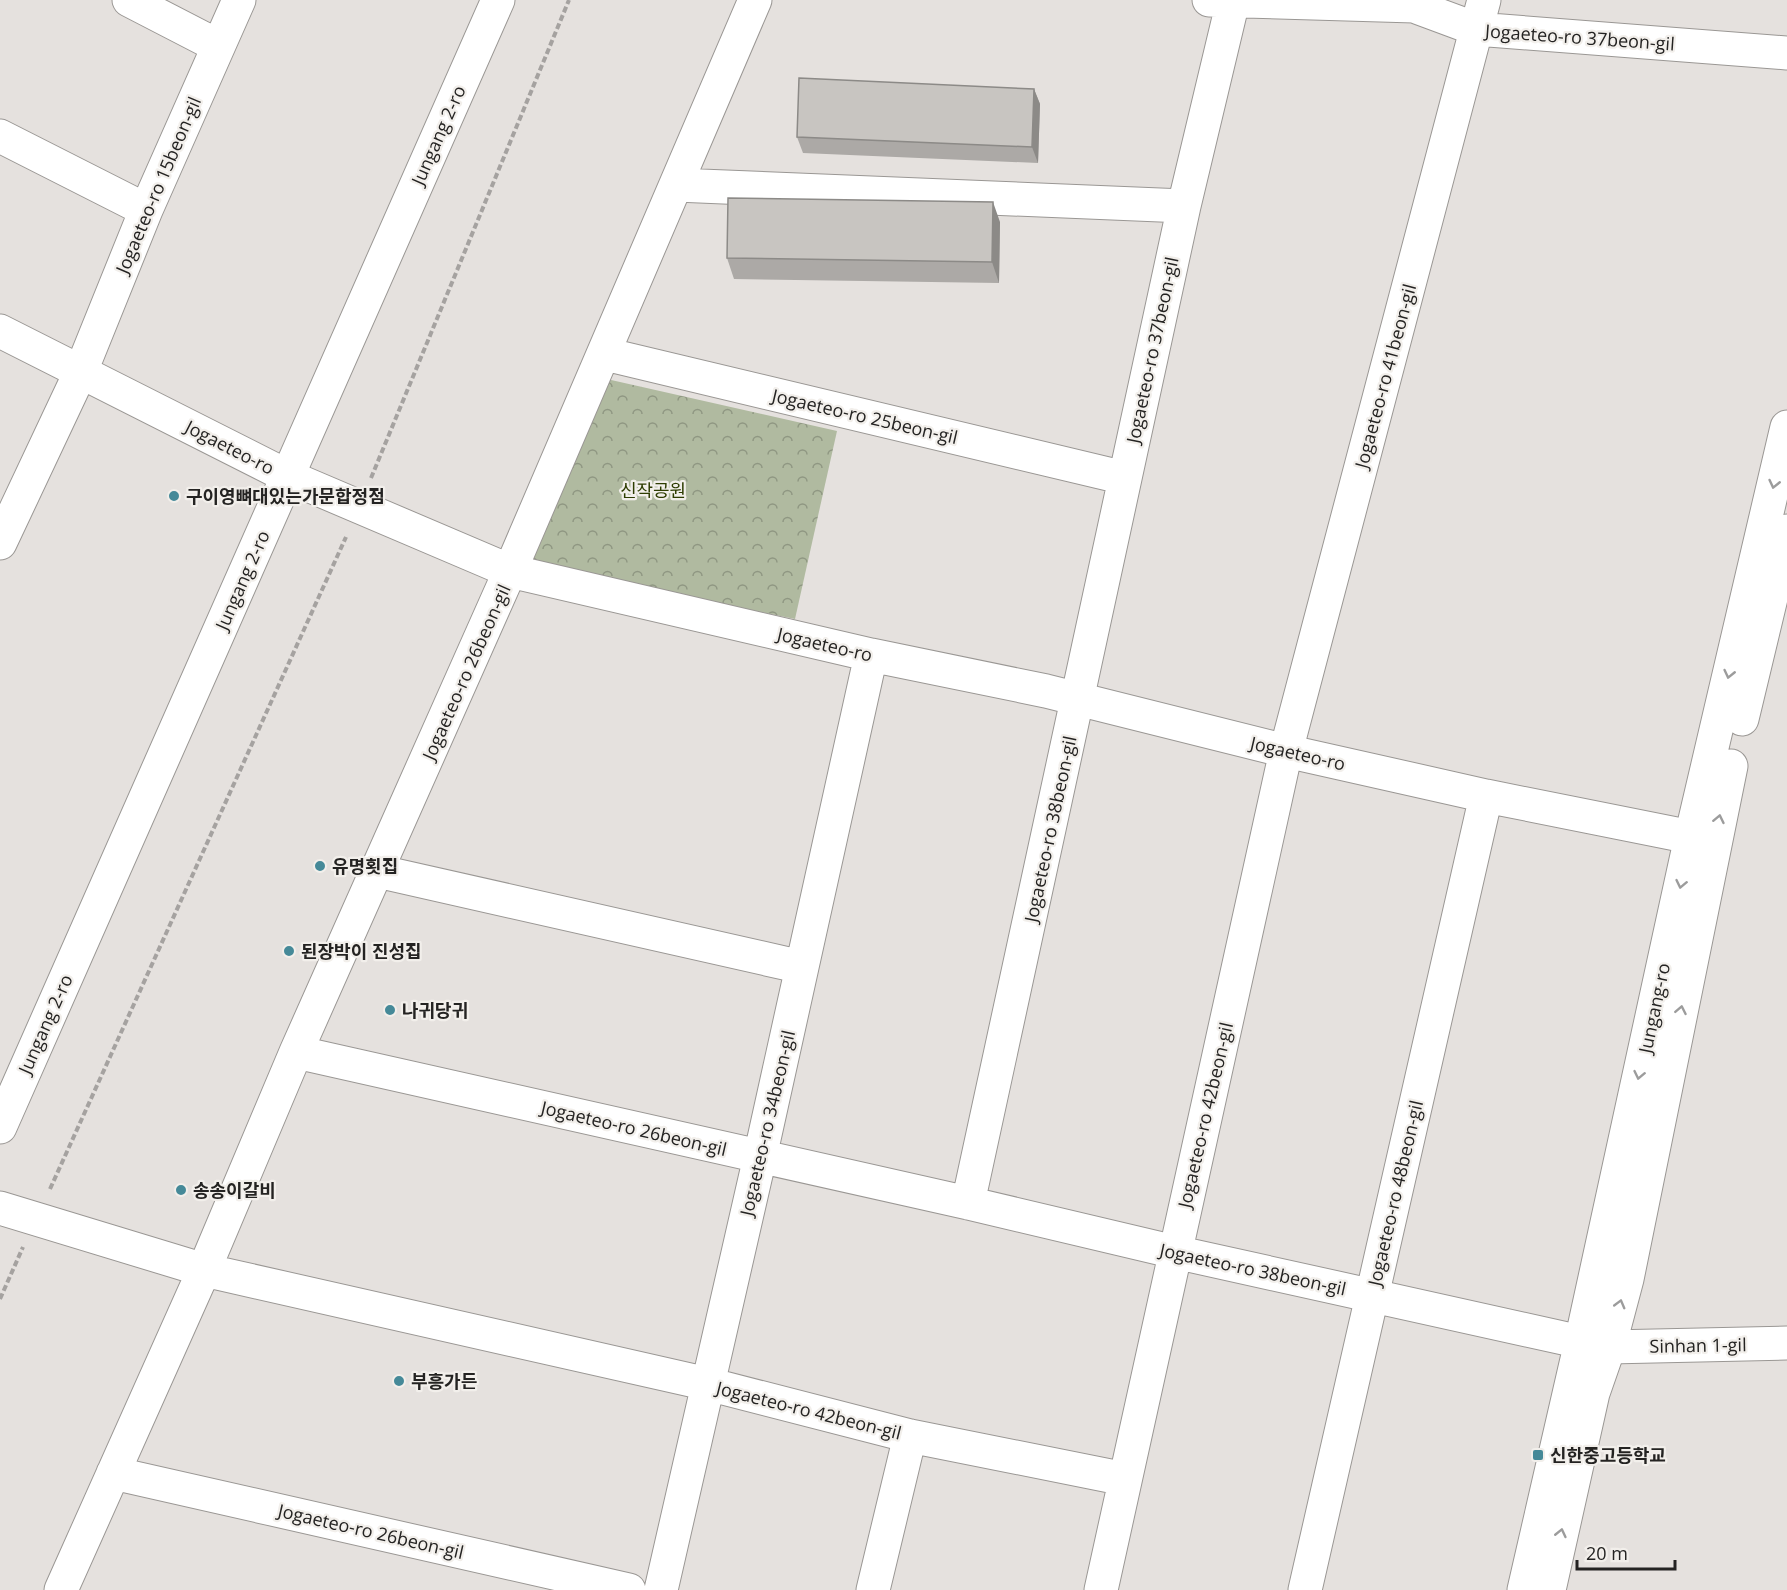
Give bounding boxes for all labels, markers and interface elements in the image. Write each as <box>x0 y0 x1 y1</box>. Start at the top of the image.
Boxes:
street label: Jogaeteo-ro 37beon-gil <box>1483 18 1675 56</box>
street label: Jungang 2-ro <box>405 81 471 190</box>
street label: Jogaeteo-ro 15beon-gil <box>109 93 206 279</box>
street label: Jogaeteo-ro 37beon-gil <box>1120 255 1183 447</box>
street label: Jogaeteo-ro 41beon-gil <box>1348 281 1421 473</box>
street label: Jogaeteo-ro 25beon-gil <box>768 383 960 449</box>
street label: Jogaeteo-ro <box>180 413 279 480</box>
park label: 신작공원 <box>620 478 686 502</box>
one-way arrow <box>1768 479 1781 489</box>
place label: 구이영뼈대있는가문합정점 <box>186 484 385 508</box>
marker: 구이영뼈대있는가문합정점 <box>167 489 181 503</box>
street label: Jungang 2-ro <box>209 526 275 635</box>
street label: Jogaeteo-ro 26beon-gil <box>416 580 516 765</box>
street label: Jogaeteo-ro <box>773 621 875 667</box>
one-way arrow <box>1724 668 1737 678</box>
street label: Jogaeteo-ro <box>1246 730 1348 776</box>
street label: Jogaeteo-ro 38beon-gil <box>1018 734 1081 926</box>
one-way arrow <box>1712 814 1725 824</box>
place label: 유명횟집 <box>332 854 398 878</box>
marker: 유명횟집 <box>313 859 327 873</box>
one-way arrow <box>1675 879 1688 889</box>
place label: 된장박이 진성집 <box>301 939 422 963</box>
marker: 된장박이 진성집 <box>282 944 296 958</box>
street label: Jungang-ro <box>1632 961 1675 1057</box>
street label: Jungang 2-ro <box>12 970 78 1079</box>
place label: 나귀당귀 <box>402 998 468 1022</box>
marker: 나귀당귀 <box>383 1003 397 1017</box>
one-way arrow <box>1674 1005 1687 1015</box>
street label: Jogaeteo-ro 42beon-gil <box>1172 1020 1238 1212</box>
street label: Jogaeteo-ro 34beon-gil <box>734 1028 800 1220</box>
one-way arrow <box>1634 1069 1647 1079</box>
street label: Jogaeteo-ro 26beon-gil <box>537 1095 729 1161</box>
street label: Jogaeteo-ro 48beon-gil <box>1362 1098 1428 1290</box>
place label: 송송이갈비 <box>193 1178 276 1202</box>
marker: 송송이갈비 <box>174 1183 188 1197</box>
street label: Jogaeteo-ro 38beon-gil <box>1156 1237 1348 1300</box>
one-way arrow <box>1613 1299 1625 1309</box>
street label: Sinhan 1-gil <box>1649 1332 1747 1358</box>
place label: 부흥가든 <box>411 1369 477 1393</box>
marker: 부흥가든 <box>392 1374 406 1388</box>
street label: Jogaeteo-ro 42beon-gil <box>712 1375 904 1445</box>
place label: 신한중고등학교 <box>1550 1443 1666 1467</box>
marker: 신한중고등학교 <box>1531 1448 1545 1462</box>
street label: Jogaeteo-ro 26beon-gil <box>274 1498 466 1564</box>
one-way arrow <box>1554 1528 1567 1538</box>
scale bar <box>1577 1533 1674 1571</box>
text: 20 m <box>1586 1541 1628 1565</box>

